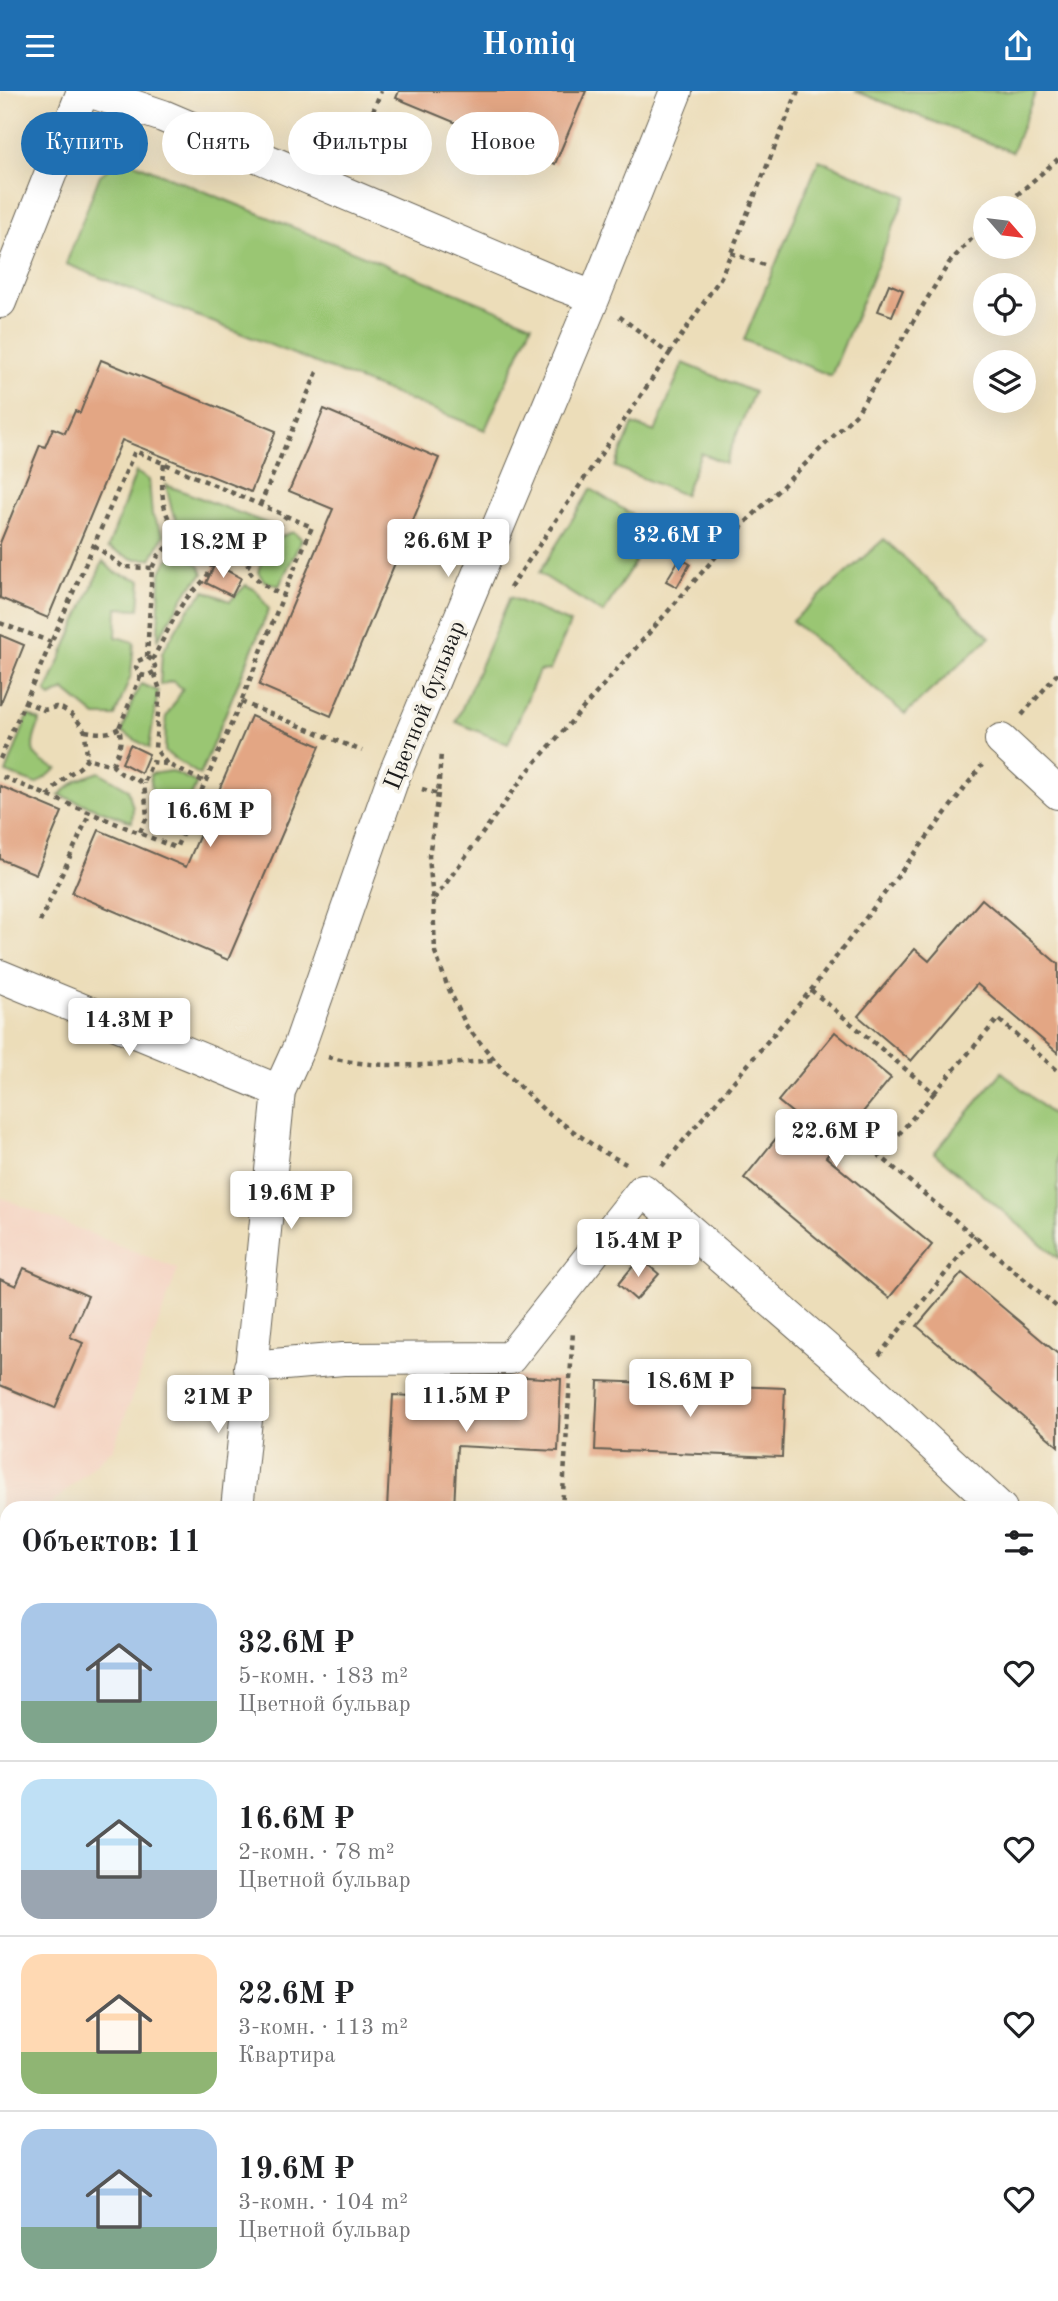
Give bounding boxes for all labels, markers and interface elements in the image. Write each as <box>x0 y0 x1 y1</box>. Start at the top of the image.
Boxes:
icon: menu <box>21 27 59 65</box>
icon: share <box>999 27 1037 65</box>
text: Homiq <box>482 30 576 62</box>
chip: Купить <box>21 112 148 175</box>
chip: Снять <box>162 112 274 175</box>
chip: Фильтры <box>288 112 432 175</box>
chip: Новое <box>446 112 559 175</box>
north arrow <box>973 196 1036 259</box>
map controls <box>973 196 1036 413</box>
button: locate <box>973 273 1036 336</box>
button: layers <box>973 350 1036 413</box>
pin: 32.6M ₽ <box>613 513 743 573</box>
pin: 26.6M ₽ <box>383 519 513 579</box>
pin: 18.2M ₽ <box>158 521 288 580</box>
text: 32.6M ₽ <box>633 524 723 547</box>
text: 26.6M ₽ <box>403 530 493 553</box>
text: 18.2M ₽ <box>178 531 268 554</box>
street label: Цветной бульвар <box>381 618 471 794</box>
pin: 16.6M ₽ <box>145 789 275 849</box>
text: 16.6M ₽ <box>165 800 255 823</box>
pin: 14.3M ₽ <box>64 999 194 1058</box>
text: 14.3M ₽ <box>84 1009 174 1032</box>
pin: 22.6M ₽ <box>771 1109 901 1169</box>
text: 22.6M ₽ <box>791 1120 881 1143</box>
pin: 19.6M ₽ <box>226 1171 356 1231</box>
text: 19.6M ₽ <box>246 1182 336 1205</box>
pin: 15.4M ₽ <box>573 1219 703 1279</box>
text: 15.4M ₽ <box>593 1230 683 1253</box>
pin: 18.6M ₽ <box>625 1359 755 1419</box>
text: 18.6M ₽ <box>645 1370 735 1393</box>
pin: 21M ₽ <box>169 1375 267 1435</box>
pin: 11.5M ₽ <box>401 1375 531 1434</box>
text: 11.5M ₽ <box>421 1385 511 1408</box>
text: 21M ₽ <box>183 1386 253 1409</box>
icon: filters <box>1000 1524 1038 1562</box>
text: Объектов: 11 <box>21 1528 201 1558</box>
text: 32.6M ₽ <box>238 1629 355 1659</box>
icon: home <box>77 1631 161 1715</box>
icon: heart <box>1000 1654 1038 1692</box>
text: 5-комн. · 183 m² <box>238 1665 408 1688</box>
text: Цветной бульвар <box>238 1693 411 1716</box>
text: 16.6M ₽ <box>238 1805 355 1835</box>
icon: home <box>77 1807 161 1891</box>
icon: heart <box>1000 1830 1038 1868</box>
text: 2-комн. · 78 m² <box>238 1841 395 1864</box>
text: Цветной бульвар <box>238 1869 411 1892</box>
text: 22.6M ₽ <box>238 1980 355 2010</box>
icon: home <box>77 1982 161 2066</box>
icon: heart <box>1000 2005 1038 2043</box>
text: 3-комн. · 113 m² <box>238 2016 408 2039</box>
text: Квартира <box>238 2044 336 2067</box>
text: 19.6M ₽ <box>238 2155 355 2185</box>
icon: home <box>77 2157 161 2241</box>
icon: heart <box>1000 2180 1038 2218</box>
text: 3-комн. · 104 m² <box>238 2191 408 2214</box>
text: Цветной бульвар <box>238 2219 411 2242</box>

